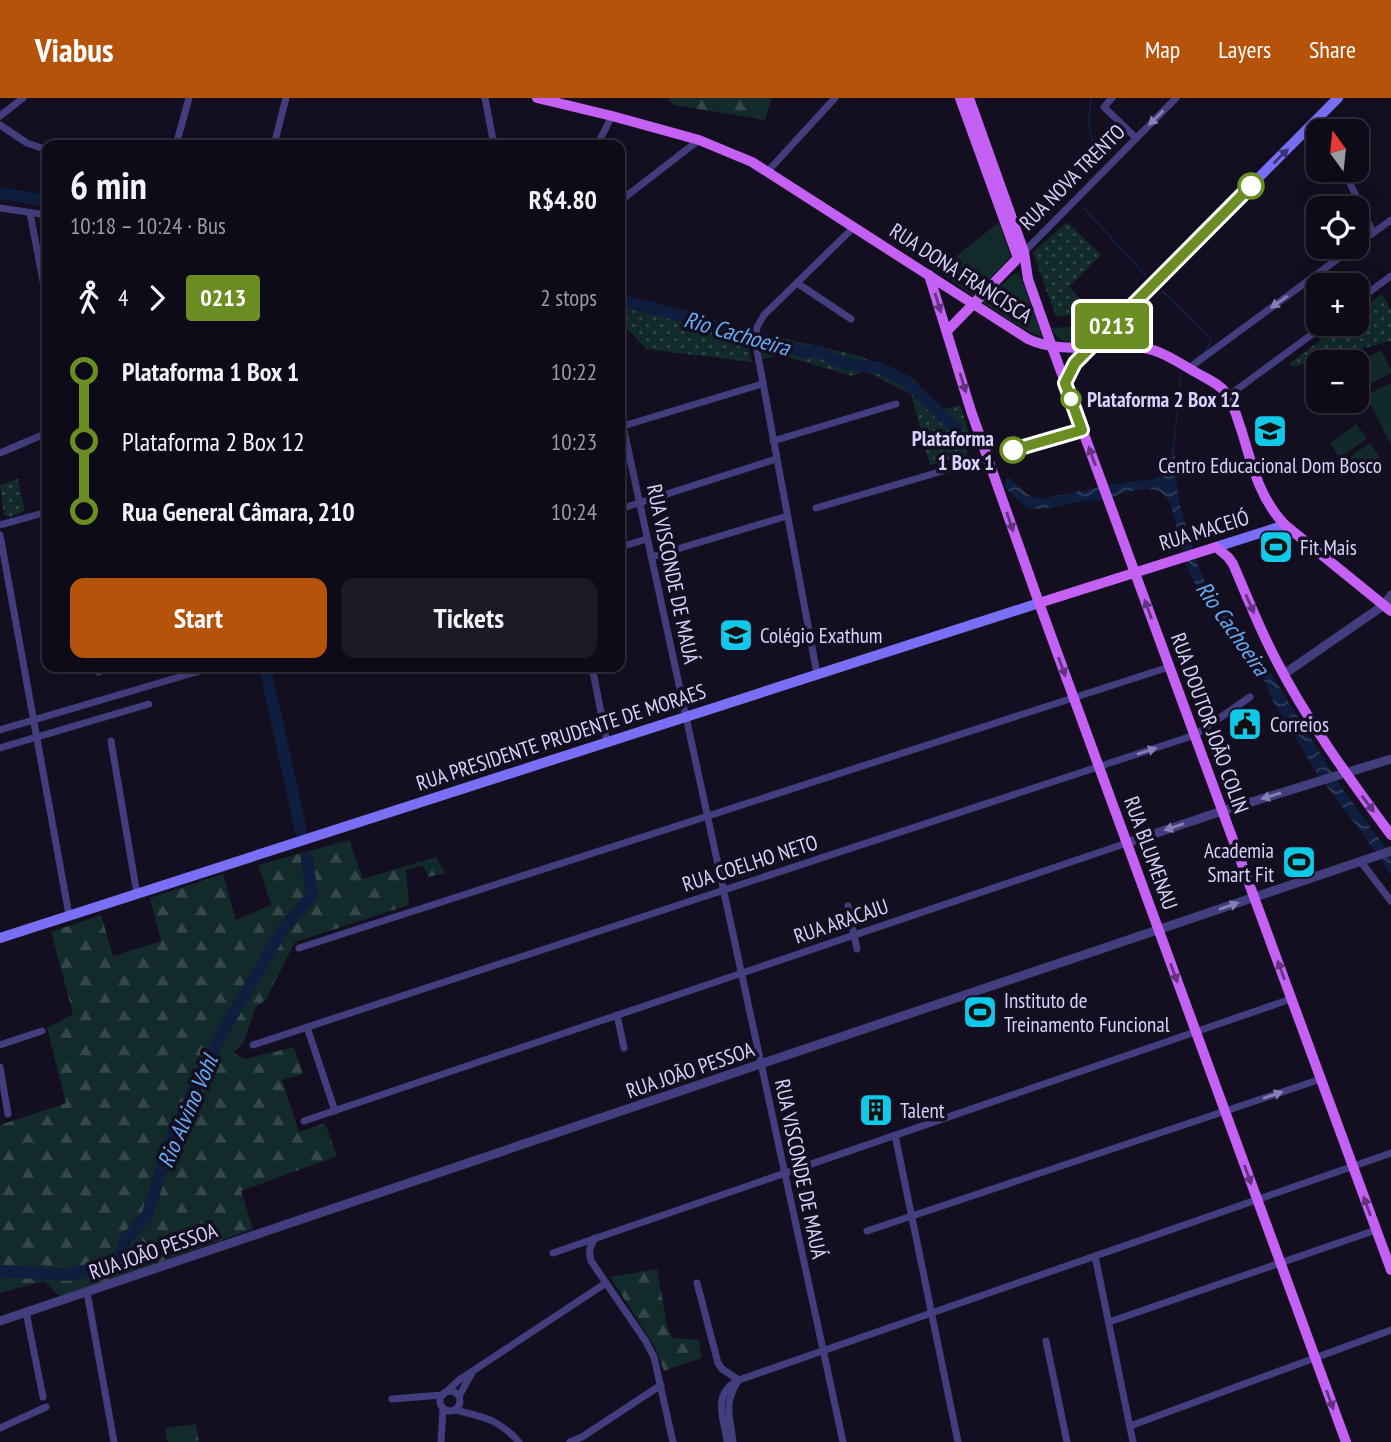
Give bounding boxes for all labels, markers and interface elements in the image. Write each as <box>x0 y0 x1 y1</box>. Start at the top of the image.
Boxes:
text: Viabus <box>35 28 114 71</box>
text: Map <box>1145 34 1180 65</box>
text: Layers <box>1218 34 1271 65</box>
text: Share <box>1309 34 1356 65</box>
one-way arrow <box>1149 109 1165 126</box>
street label: RUA NOVA TRENTO <box>1013 118 1131 236</box>
north arrow <box>1306 119 1368 182</box>
map controls <box>1306 119 1369 413</box>
one-way arrow <box>1272 148 1288 165</box>
text: 6 min <box>70 160 147 209</box>
unlabelled marker <box>1238 173 1264 199</box>
text: R$4.80 <box>529 183 597 216</box>
button: locate <box>1306 196 1369 259</box>
text: 10:18 – 10:24 · Bus <box>70 211 226 240</box>
street label: RUA DONA FRANCISCA <box>885 217 1037 329</box>
button: + <box>1306 273 1369 336</box>
icon: walk <box>70 279 108 317</box>
icon: forward <box>138 279 176 317</box>
text: 0213 <box>200 282 246 313</box>
text: 4 <box>118 283 128 312</box>
text: 2 stops <box>540 283 597 312</box>
one-way arrow <box>934 293 944 314</box>
one-way arrow <box>1270 294 1288 308</box>
line badge: 0213 <box>1063 303 1161 349</box>
water label: Rio Cachoeira <box>681 304 795 362</box>
text: 0213 <box>1089 310 1135 341</box>
button: − <box>1306 350 1369 413</box>
text: Plataforma 1 Box 1 <box>122 355 299 388</box>
text: 10:22 <box>551 357 597 386</box>
one-way arrow <box>958 373 968 394</box>
place label: Plataforma 2 Box 12 <box>1087 386 1240 413</box>
marker: Plataforma 2 Box 12 <box>1061 389 1081 409</box>
school or university icon: Centro Educacional Dom Bosco <box>1251 412 1289 450</box>
text: Plataforma 2 Box 12 <box>122 425 305 458</box>
place label: Plataforma 1 Box 1 <box>912 425 994 476</box>
text: 10:23 <box>551 427 597 456</box>
marker: Plataforma 1 Box 1 <box>1000 437 1026 463</box>
one-way arrow <box>1086 446 1097 467</box>
place label: Centro Educacional Dom Bosco <box>1158 452 1382 479</box>
street label: RUA VISCONDE DE MAUÁ <box>641 482 705 666</box>
text: Rua General Câmara, 210 <box>122 495 355 528</box>
text: 10:24 <box>551 497 597 526</box>
street label: RUA MACEIÓ <box>1156 504 1252 556</box>
one-way arrow <box>1005 511 1016 532</box>
sports icon: Fit Mais <box>1257 528 1295 566</box>
place label: Fit Mais <box>1300 534 1357 561</box>
water label: Rio Cachoeira <box>1190 575 1277 682</box>
button: Start <box>70 578 327 658</box>
button: Tickets <box>341 578 597 658</box>
one-way arrow <box>1244 594 1256 614</box>
one-way arrow <box>1142 599 1153 620</box>
school or university icon: Colégio Exathum <box>717 616 755 654</box>
place label: Colégio Exathum <box>760 622 883 649</box>
street label: RUA DOUTOR JOÃO COLIN <box>1165 629 1255 817</box>
one-way arrow <box>1057 657 1068 678</box>
street label: RUA PRESIDENTE PRUDENTE DE MORAES <box>413 677 709 797</box>
public building icon: Correios <box>1226 705 1264 743</box>
place label: Correios <box>1270 711 1329 738</box>
one-way arrow <box>1136 745 1157 756</box>
one-way arrow <box>1261 791 1282 801</box>
street label: RUA BLUMENAU <box>1118 793 1184 913</box>
one-way arrow <box>1361 795 1375 813</box>
one-way arrow <box>1164 822 1185 833</box>
street label: RUA COELHO NETO <box>679 828 821 898</box>
place label: Academia Smart Fit <box>1204 837 1274 888</box>
sports icon: Academia Smart Fit <box>1280 843 1318 881</box>
street label: RUA ARACAJU <box>790 892 892 950</box>
one-way arrow <box>1219 900 1240 911</box>
one-way arrow <box>1275 959 1286 980</box>
one-way arrow <box>1169 962 1180 983</box>
place label: Instituto de Treinamento Funcional <box>1004 987 1170 1038</box>
sports icon: Instituto de Treinamento Funcional <box>961 993 999 1031</box>
street label: RUA JOÃO PESSOA <box>622 1035 758 1105</box>
water label: Rio Alvino Vohl <box>150 1048 225 1172</box>
street label: RUA VISCONDE DE MAUÁ <box>769 1077 833 1261</box>
one-way arrow <box>1262 1089 1283 1100</box>
building icon: Talent <box>857 1091 895 1129</box>
place label: Talent <box>900 1097 945 1124</box>
one-way arrow <box>1243 1165 1254 1186</box>
one-way arrow <box>1362 1196 1373 1217</box>
street label: RUA JOÃO PESSOA <box>85 1216 221 1286</box>
one-way arrow <box>1325 1389 1336 1410</box>

